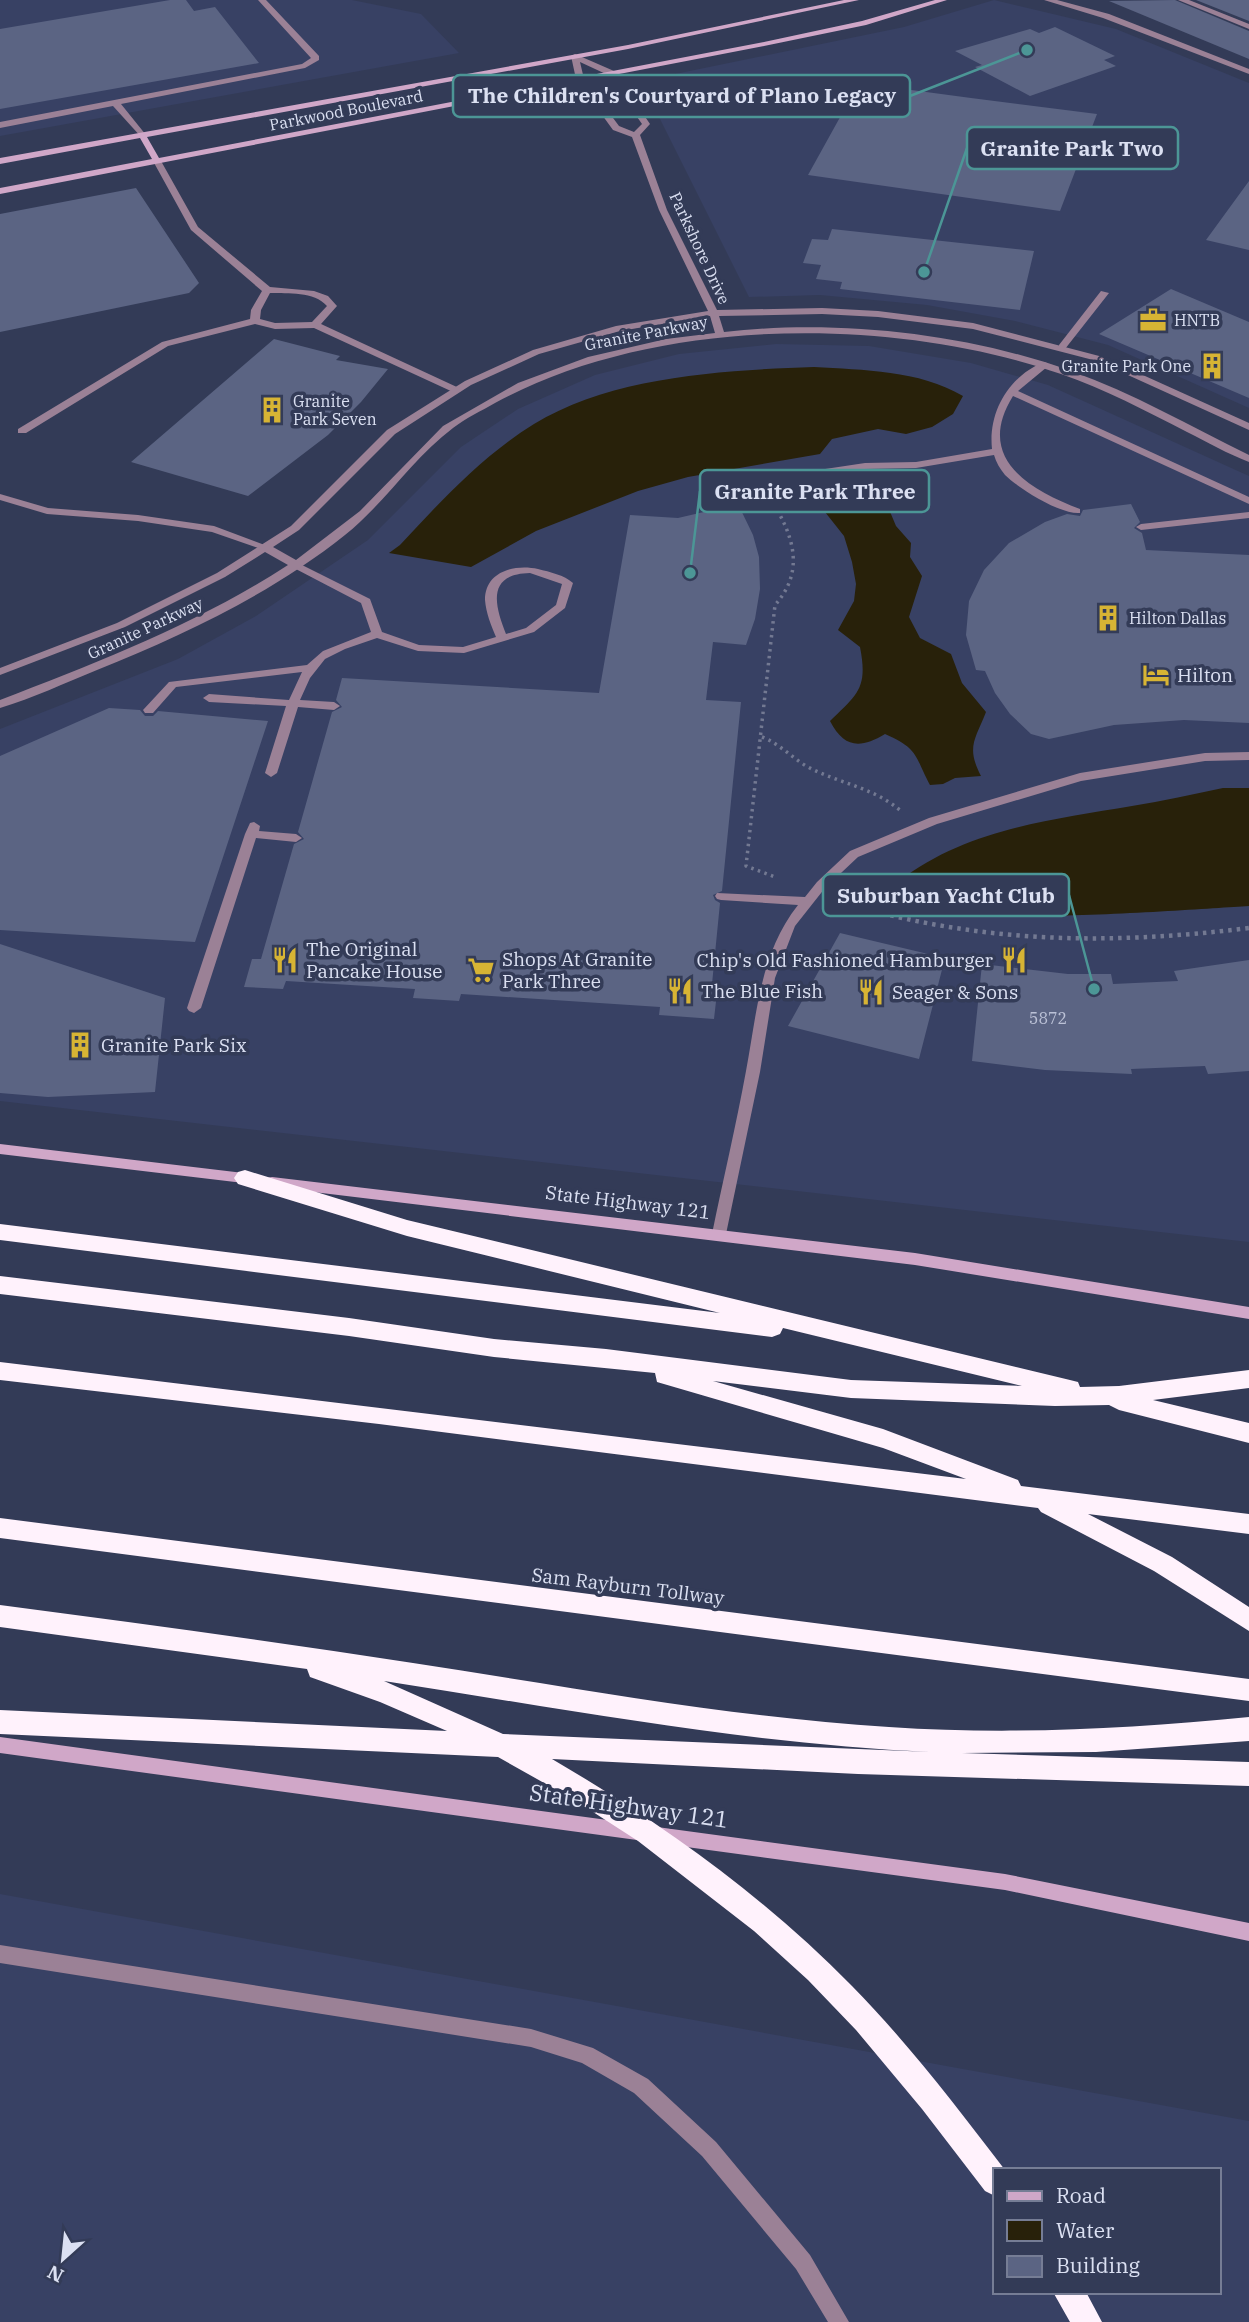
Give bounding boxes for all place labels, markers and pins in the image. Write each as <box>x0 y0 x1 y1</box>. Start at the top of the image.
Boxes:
callout: The Children's Courtyard of Plano Legacy <box>453 75 910 117</box>
callout: Granite Park Two <box>967 127 1178 169</box>
office icon: HNTB <box>1138 305 1168 335</box>
place label: HNTB <box>1174 310 1220 330</box>
building icon: Granite Park One <box>1197 351 1227 381</box>
place label: Granite Park One <box>1062 356 1191 376</box>
place label: Granite Park Seven <box>293 391 377 429</box>
building icon: Granite Park Seven <box>257 395 287 425</box>
callout: Granite Park Three <box>700 470 929 512</box>
building icon: Hilton Dallas <box>1093 603 1123 633</box>
place label: Hilton Dallas <box>1129 608 1226 628</box>
hotel icon: Hilton <box>1141 660 1171 690</box>
place label: Hilton <box>1177 663 1233 687</box>
callout: Suburban Yacht Club <box>823 874 1069 916</box>
place label: The Original Pancake House <box>306 937 443 983</box>
restaurant icon: The Original Pancake House <box>270 945 300 975</box>
restaurant icon: Chip's Old Fashioned Hamburger <box>999 945 1029 975</box>
place label: Shops At Granite Park Three <box>502 947 652 993</box>
place label: Chip's Old Fashioned Hamburger <box>697 948 994 972</box>
supermarket icon: Shops At Granite Park Three <box>466 955 496 985</box>
restaurant icon: The Blue Fish <box>665 976 695 1006</box>
restaurant icon: Seager & Sons <box>856 977 886 1007</box>
place label: The Blue Fish <box>701 979 823 1003</box>
place label: Seager & Sons <box>892 980 1018 1004</box>
building icon: Granite Park Six <box>65 1030 95 1060</box>
place label: Granite Park Six <box>101 1033 247 1057</box>

